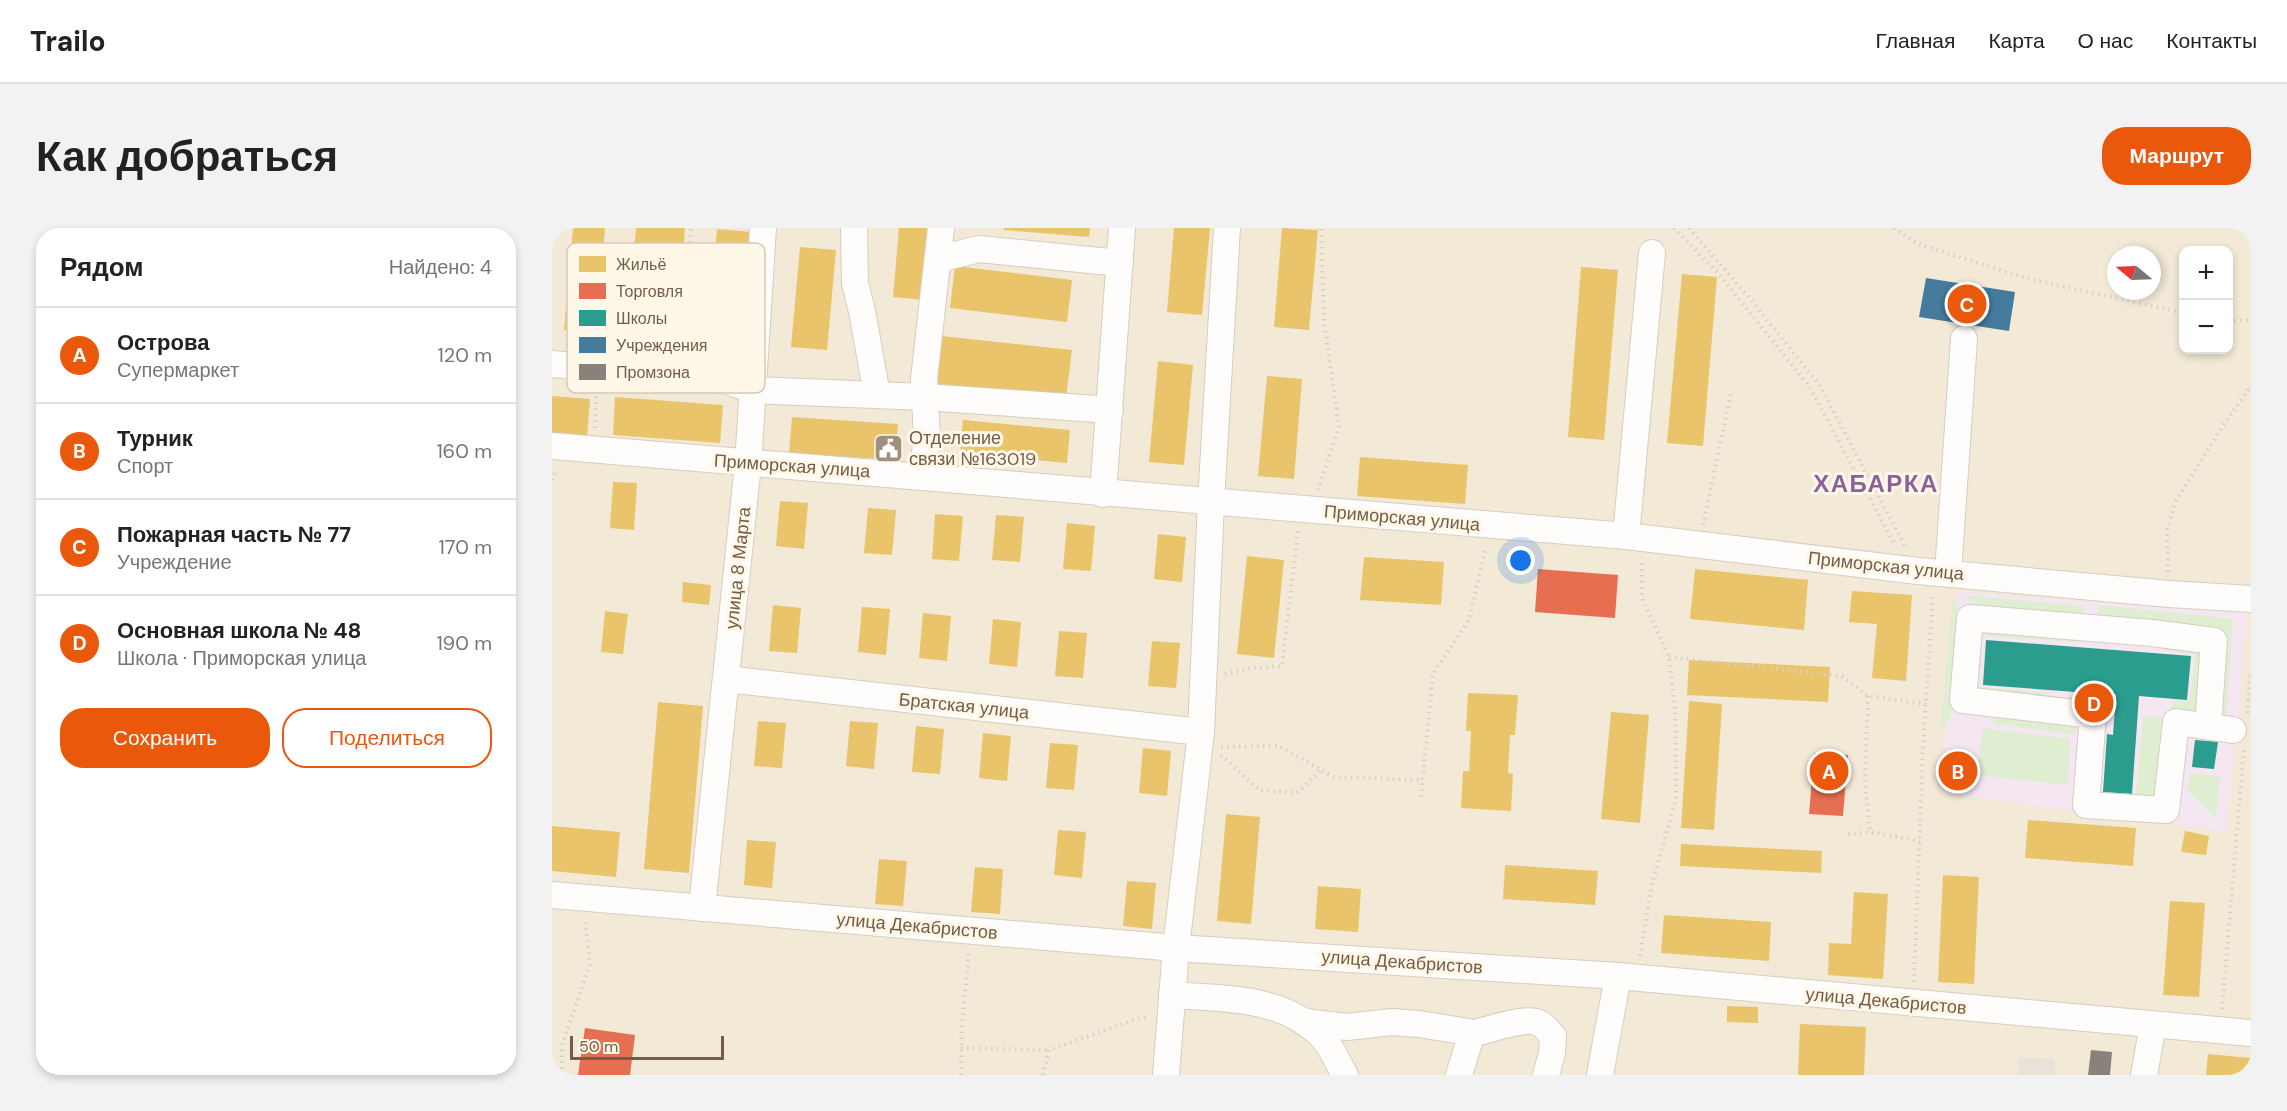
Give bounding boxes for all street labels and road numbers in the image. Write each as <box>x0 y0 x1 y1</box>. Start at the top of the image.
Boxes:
street label: Приморская улица <box>713 449 872 484</box>
street label: Приморская улица <box>1323 499 1482 537</box>
street label: улица 8 Марта <box>720 505 756 630</box>
street label: Приморская улица <box>1807 546 1966 586</box>
street label: Братская улица <box>898 687 1031 725</box>
street label: улица Декабристов <box>835 907 999 945</box>
street label: улица Декабристов <box>1320 944 1484 980</box>
street label: улица Декабристов <box>1804 982 1968 1020</box>

